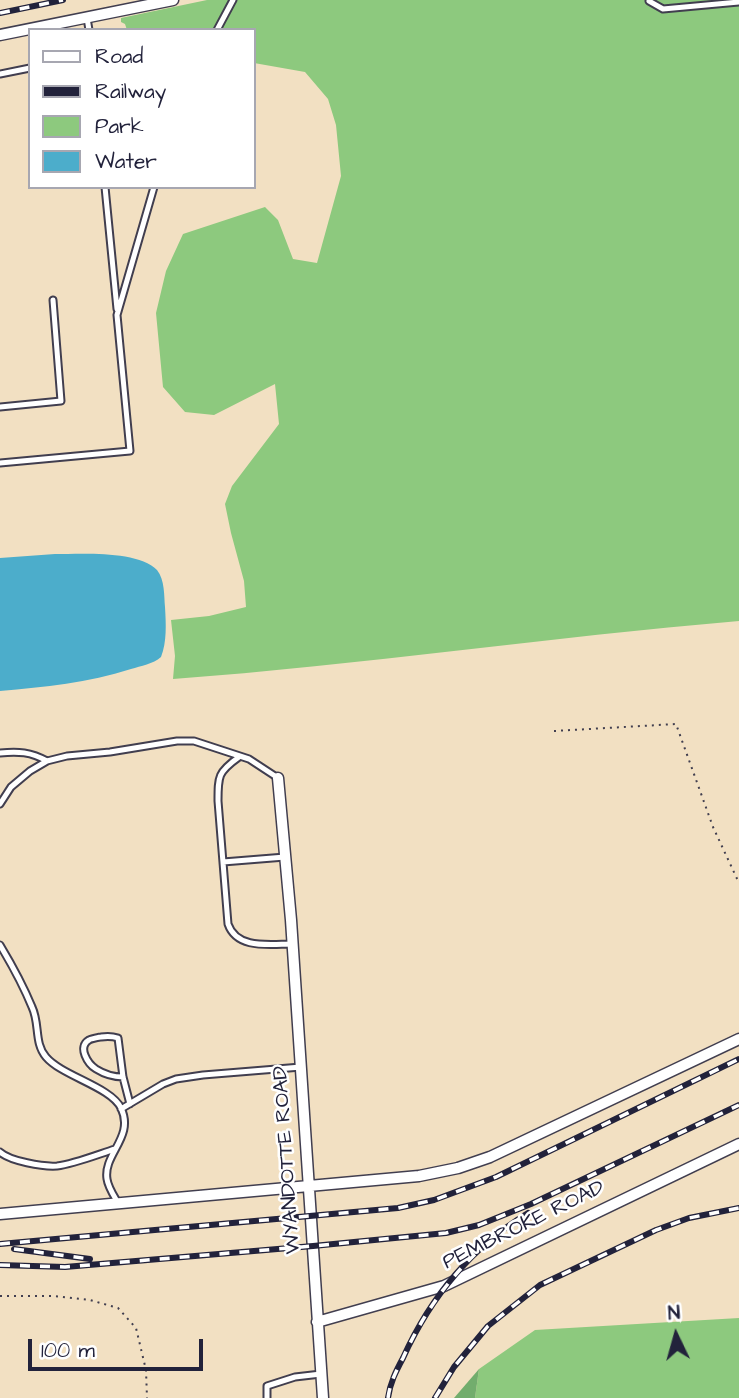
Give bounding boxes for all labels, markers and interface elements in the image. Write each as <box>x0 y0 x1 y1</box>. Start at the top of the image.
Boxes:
legend <box>28 28 256 189</box>
text: Road <box>95 42 143 71</box>
text: Railway <box>95 77 166 106</box>
text: Park <box>95 112 144 141</box>
text: Water <box>95 147 157 176</box>
street label: WYANDOTTE ROAD <box>269 1065 307 1255</box>
street label: PEMBROKE ROAD <box>439 1176 609 1276</box>
north arrow <box>641 1300 711 1370</box>
text: N <box>667 1300 681 1328</box>
scale bar <box>32 1324 206 1368</box>
text: 100 m <box>41 1336 95 1365</box>

